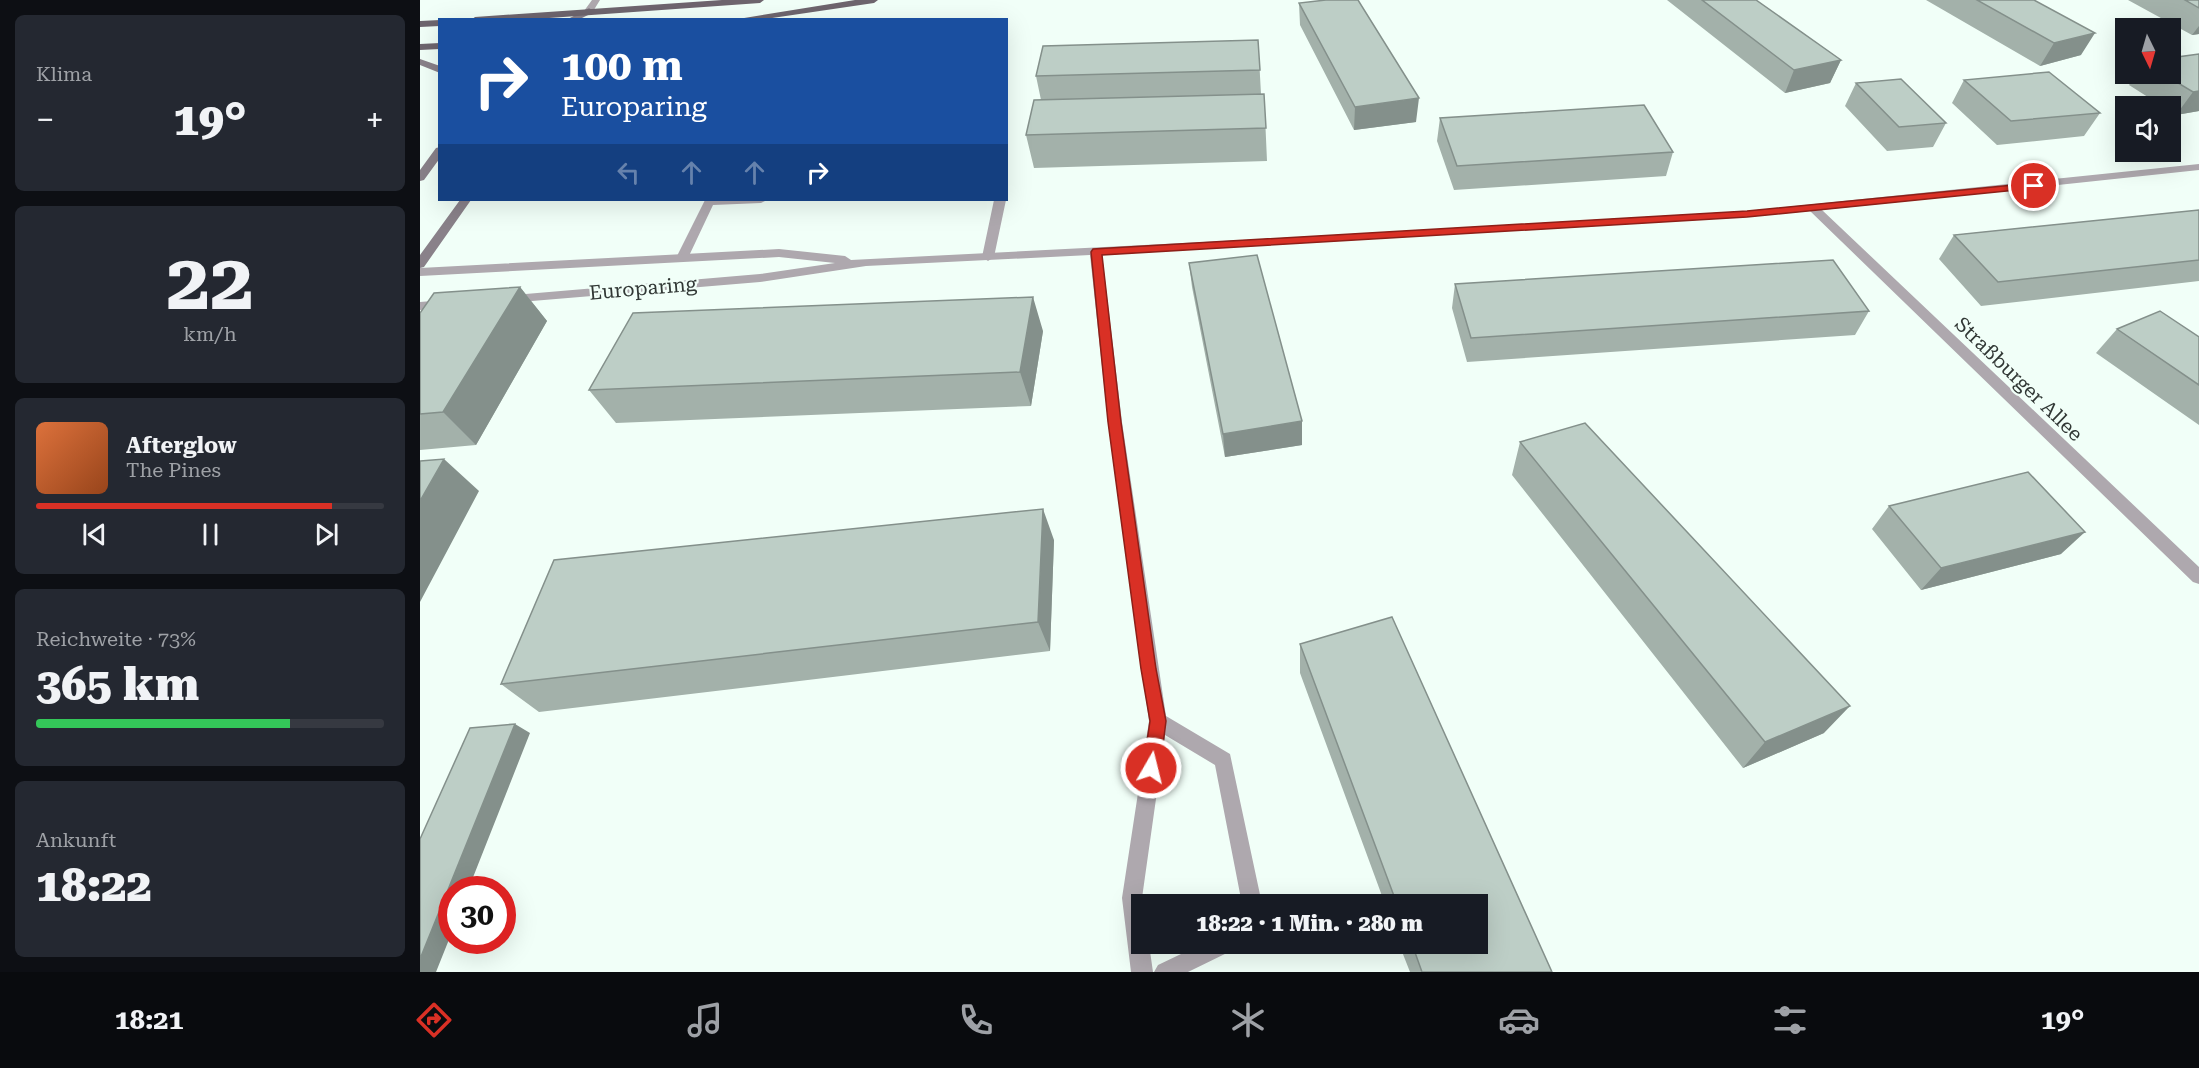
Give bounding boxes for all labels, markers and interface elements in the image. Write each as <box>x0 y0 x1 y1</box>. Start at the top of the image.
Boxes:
north arrow <box>2115 18 2181 84</box>
map controls <box>2115 18 2181 162</box>
text: 100 m <box>561 41 683 90</box>
icon: right <box>462 42 540 120</box>
text: Klima <box>36 62 92 86</box>
text: Europaring <box>561 91 707 123</box>
text: 19° <box>174 93 247 146</box>
button: sound <box>2115 96 2181 162</box>
text: − <box>36 100 54 139</box>
text: + <box>366 100 384 139</box>
icon: left <box>612 156 645 189</box>
icon: ahead <box>675 156 708 189</box>
icon: ahead <box>738 156 771 189</box>
icon: right <box>801 156 834 189</box>
pin <box>2008 160 2059 211</box>
icon: arrive <box>2017 169 2050 202</box>
text: 22 <box>166 237 254 328</box>
street label: Europaring <box>588 271 699 305</box>
street label: Straßburger Allee <box>1950 312 2088 446</box>
text: km/h <box>183 322 237 346</box>
text: Afterglow <box>126 433 237 458</box>
text: The Pines <box>126 458 221 482</box>
icon: previous <box>78 518 111 551</box>
icon: pause <box>194 518 227 551</box>
icon: next <box>310 518 343 551</box>
text: Reichweite · 73% <box>36 627 196 651</box>
text: 365 km <box>36 658 199 711</box>
position arrow <box>1119 736 1183 800</box>
text: Ankunft <box>36 828 116 852</box>
text: 18:22 <box>36 859 152 912</box>
speed limit sign: 30 <box>438 876 516 954</box>
text: 18:22 · 1 Min. · 280 m <box>1196 911 1423 936</box>
icon: directions <box>413 999 455 1041</box>
icon: music <box>684 999 726 1041</box>
icon: phone <box>955 999 997 1041</box>
icon: climate <box>1227 999 1269 1041</box>
icon: car <box>1498 999 1540 1041</box>
icon: filters <box>1769 999 1811 1041</box>
text: 18:21 <box>115 1004 184 1036</box>
text: 19° <box>2041 1004 2084 1036</box>

